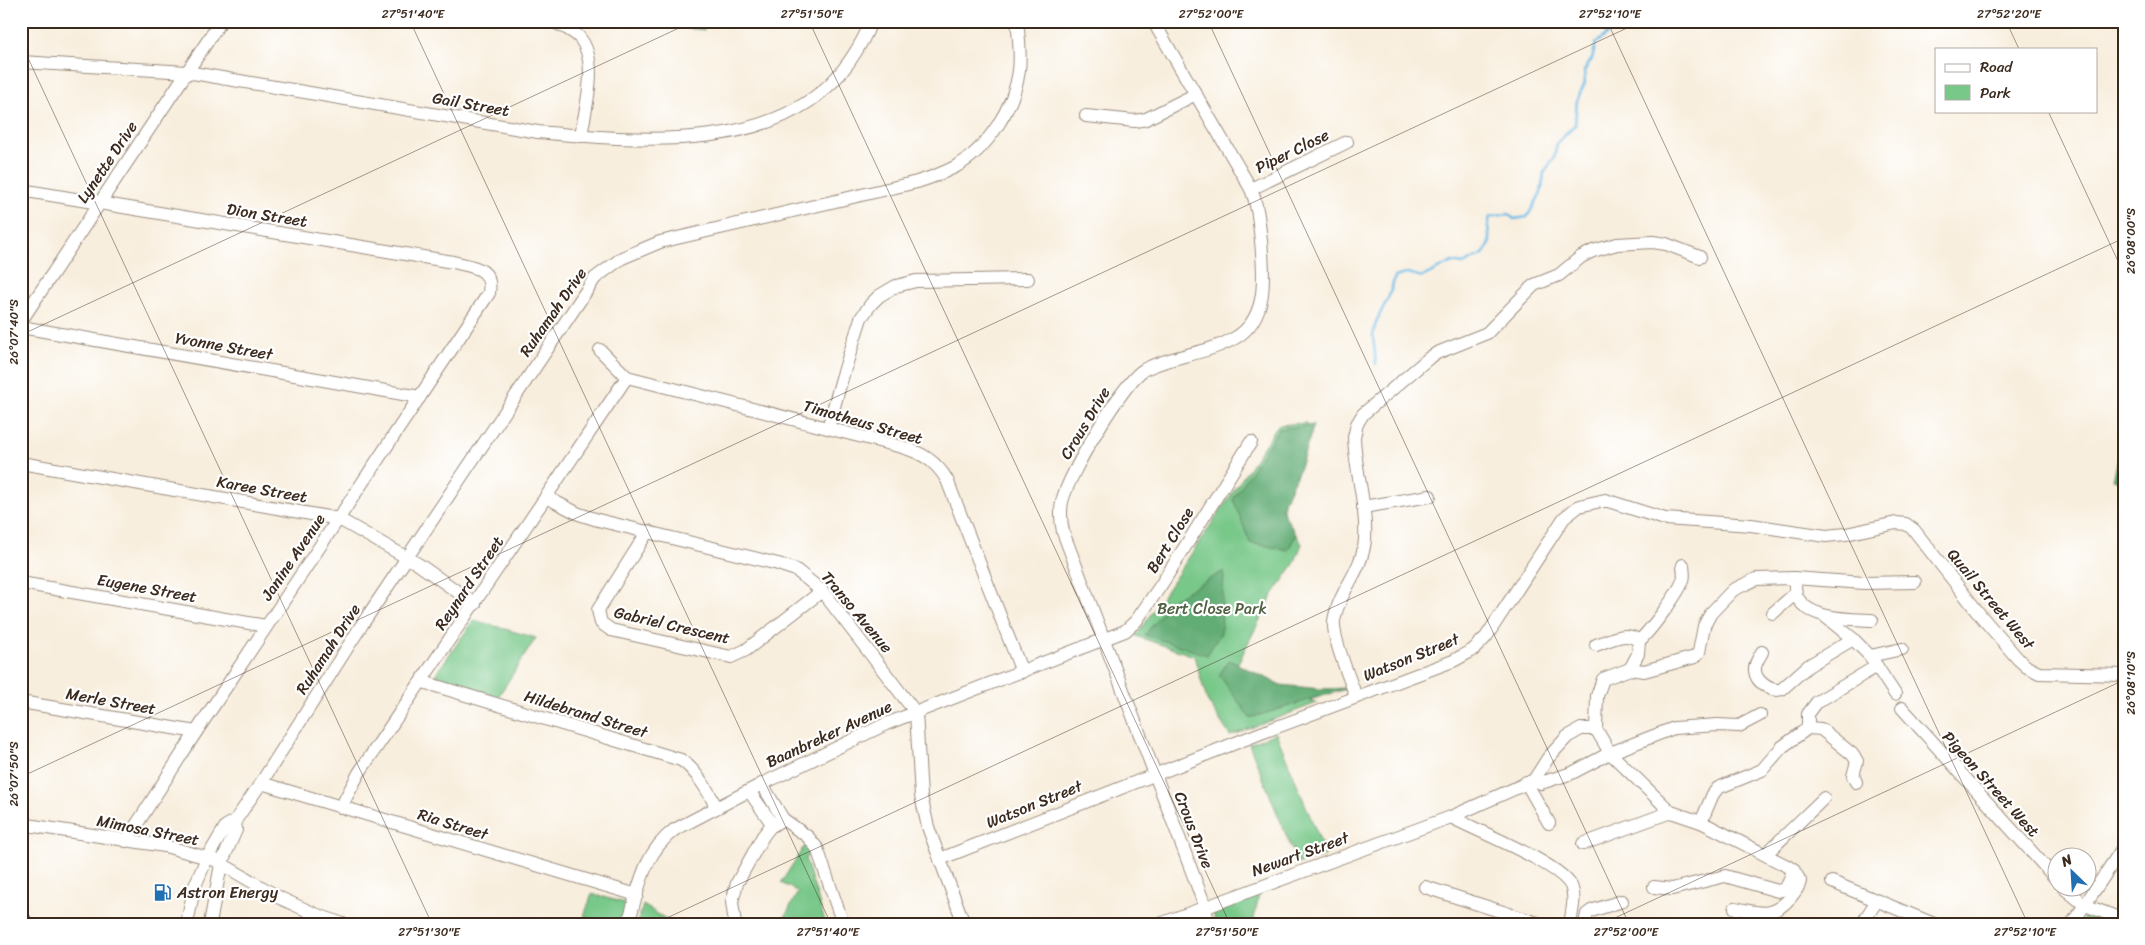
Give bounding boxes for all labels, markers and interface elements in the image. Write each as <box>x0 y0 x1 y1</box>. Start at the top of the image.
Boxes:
text: 27°51'40"E <box>382 3 446 25</box>
text: 27°51'50"E <box>781 3 845 25</box>
text: 27°52'00"E <box>1179 3 1245 25</box>
text: 27°52'10"E <box>1579 3 1642 25</box>
text: 27°52'20"E <box>1977 3 2042 25</box>
legend <box>1935 48 2098 112</box>
text: Road <box>1980 54 2013 80</box>
text: Park <box>1980 80 2011 106</box>
street label: Gail Street <box>430 83 512 125</box>
street label: Lynette Drive <box>69 115 145 209</box>
street label: Piper Close <box>1250 121 1334 181</box>
street label: Dion Street <box>225 194 309 236</box>
text: 26°08'00"S <box>2120 208 2142 274</box>
street label: Ruhamah Drive <box>511 261 595 363</box>
text: 26°07'40"S <box>3 299 25 365</box>
street label: Yvonne Street <box>173 323 275 369</box>
street label: Crous Drive <box>1052 381 1118 465</box>
street label: Timotheus Street <box>800 391 926 453</box>
street label: Karee Street <box>214 467 310 511</box>
street label: Bert Close <box>1138 501 1202 579</box>
street label: Janine Avenue <box>252 507 333 607</box>
street label: Reynard Street <box>426 530 512 636</box>
street label: Quail Street West <box>1940 542 2043 657</box>
street label: Transo Avenue <box>814 564 900 660</box>
street label: Eugene Street <box>95 565 199 611</box>
park label: Bert Close Park <box>1157 594 1267 623</box>
street label: Ruhamah Drive <box>288 598 368 700</box>
street label: Gabriel Crescent <box>611 598 733 652</box>
street label: Watson Street <box>1358 624 1464 689</box>
text: 26°08'10"S <box>2120 651 2142 715</box>
street label: Merle Street <box>64 679 158 723</box>
street label: Hildebrand Street <box>521 681 652 747</box>
street label: Baanbreker Avenue <box>761 692 897 776</box>
street label: Pigeon Street West <box>1935 724 2047 844</box>
text: 26°07'50"S <box>3 741 25 807</box>
street label: Watson Street <box>981 771 1087 836</box>
street label: Crous Drive <box>1166 787 1222 873</box>
street label: Ria Street <box>414 800 492 849</box>
street label: Mimosa Street <box>94 806 202 854</box>
street label: Newart Street <box>1247 823 1353 885</box>
text: N <box>2056 847 2077 874</box>
north arrow <box>2048 848 2098 898</box>
place label: Astron Energy <box>176 878 279 907</box>
fuel station icon: Astron Energy <box>153 882 173 902</box>
text: 27°51'30"E <box>398 921 461 943</box>
text: 27°51'40"E <box>797 921 861 943</box>
text: 27°51'50"E <box>1196 921 1260 943</box>
text: 27°52'00"E <box>1594 921 1660 943</box>
text: 27°52'10"E <box>1994 921 2057 943</box>

